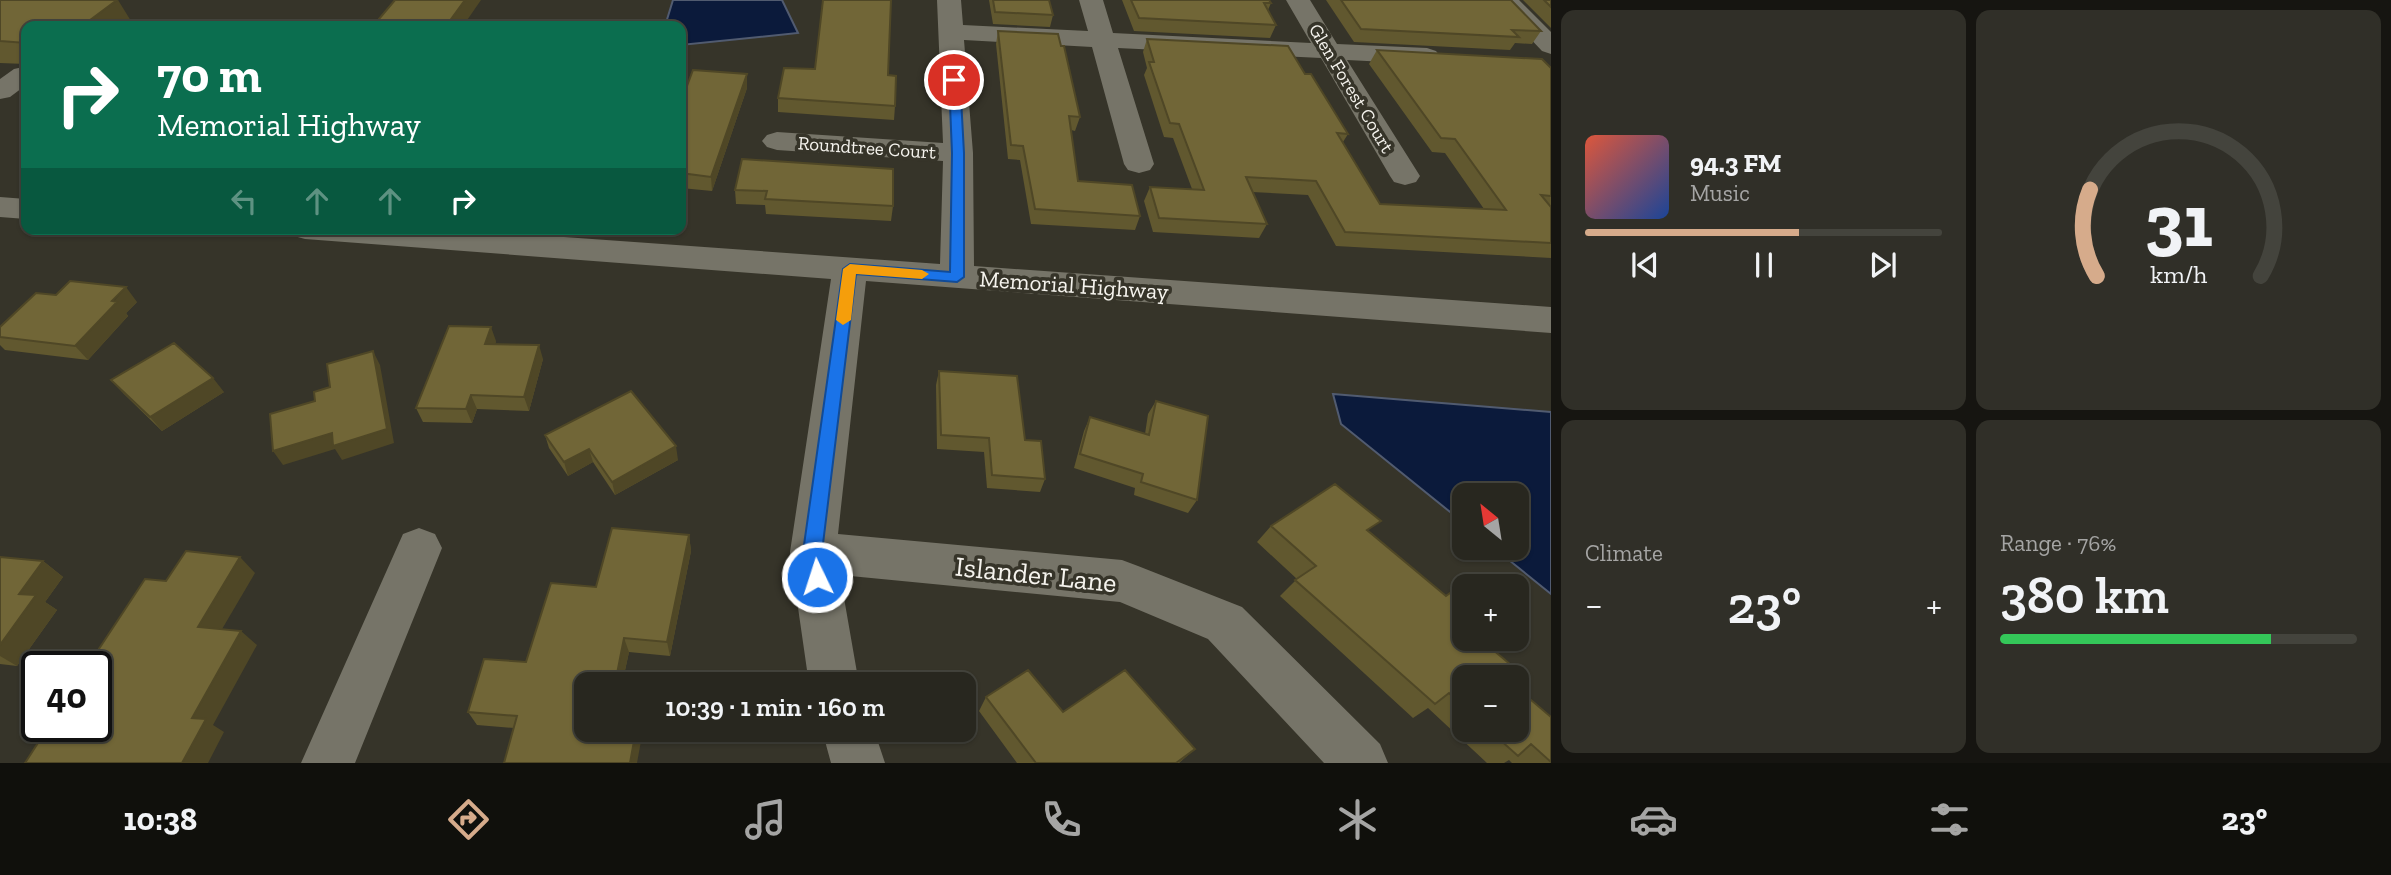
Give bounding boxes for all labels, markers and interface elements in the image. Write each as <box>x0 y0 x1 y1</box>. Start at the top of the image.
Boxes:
street label: Glen Forest Court <box>1304 20 1399 157</box>
text: 70 m <box>157 46 262 105</box>
icon: right <box>42 49 133 140</box>
pin <box>924 50 984 110</box>
icon: arrive <box>935 61 973 99</box>
text: Memorial Highway <box>157 106 421 144</box>
street label: Roundtree Court <box>797 131 937 164</box>
text: 94.3 FM <box>1690 147 1782 179</box>
text: 31 <box>2144 177 2213 265</box>
text: Music <box>1690 179 1750 207</box>
icon: left <box>225 182 263 220</box>
icon: ahead <box>298 182 336 220</box>
icon: ahead <box>371 182 409 220</box>
icon: right <box>444 182 482 220</box>
icon: previous <box>1626 246 1664 284</box>
icon: pause <box>1745 246 1783 284</box>
icon: next <box>1864 246 1902 284</box>
text: km/h <box>2150 259 2207 289</box>
street label: Memorial Highway <box>978 264 1170 306</box>
north arrow <box>1452 483 1530 560</box>
map controls <box>1452 483 1529 742</box>
text: Range · 76% <box>2000 529 2116 557</box>
text: Climate <box>1585 539 1663 567</box>
position arrow <box>780 540 854 614</box>
street label: Islander Lane <box>954 550 1118 599</box>
text: 380 km <box>2000 564 2169 626</box>
button: + <box>1452 574 1529 651</box>
text: 23° <box>1727 574 1801 636</box>
text: − <box>1585 582 1603 628</box>
text: + <box>1926 582 1942 628</box>
speed limit sign: 40 <box>21 651 112 742</box>
button: − <box>1452 665 1529 742</box>
text: 10:39 · 1 min · 160 m <box>665 691 885 723</box>
icon: directions <box>444 795 493 844</box>
icon: music <box>741 795 790 844</box>
icon: phone <box>1037 795 1086 844</box>
icon: climate <box>1333 795 1382 844</box>
icon: car <box>1629 795 1678 844</box>
icon: filters <box>1925 795 1974 844</box>
text: 10:38 <box>124 800 197 838</box>
text: 23° <box>2222 800 2267 838</box>

